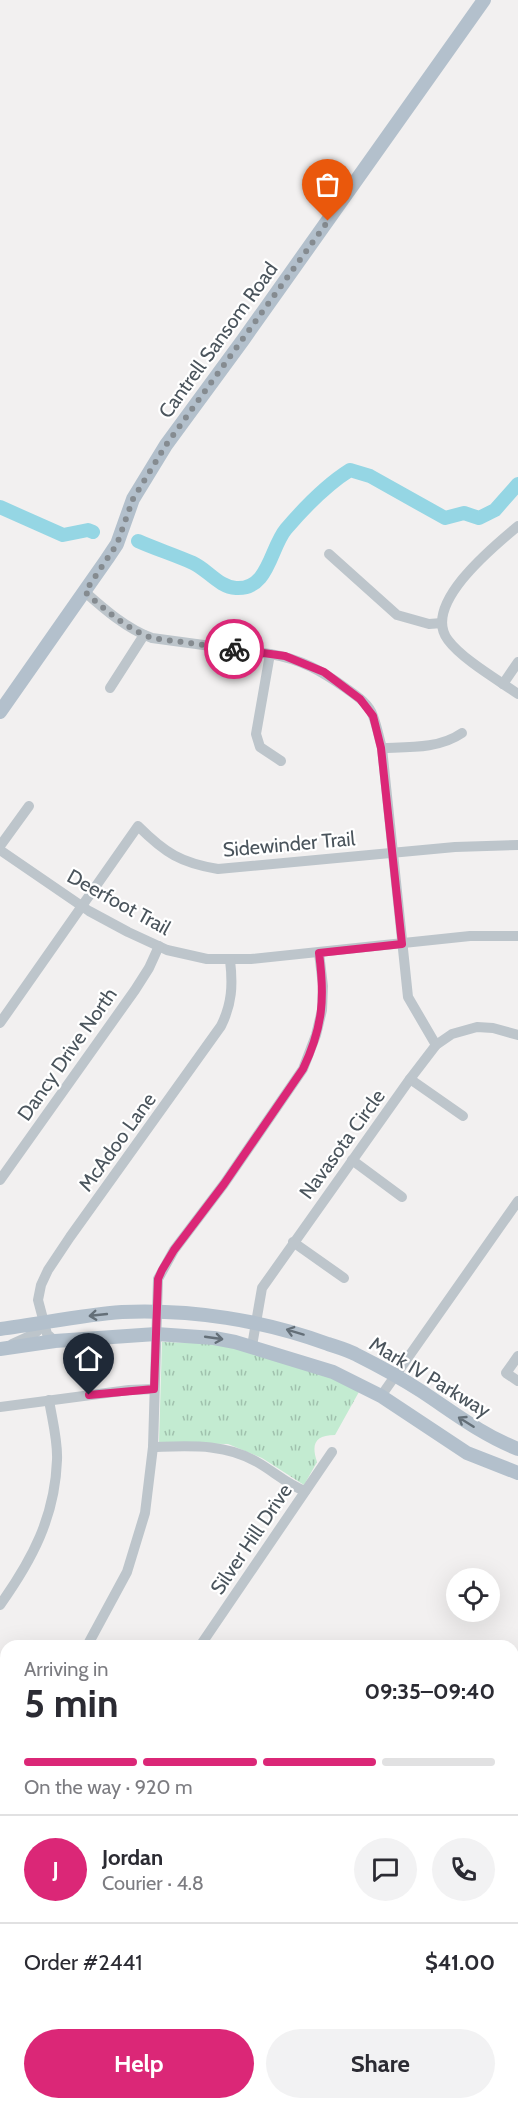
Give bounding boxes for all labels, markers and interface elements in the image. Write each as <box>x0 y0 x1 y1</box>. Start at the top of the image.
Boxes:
pin <box>302 159 353 221</box>
icon: bag <box>311 168 344 201</box>
street label: Cantrell Sansom Road <box>153 257 283 423</box>
courier <box>204 619 264 679</box>
icon: bike <box>218 633 251 666</box>
street label: Sidewinder Trail <box>222 826 356 862</box>
street label: Deerfoot Trail <box>63 864 175 940</box>
street label: Dancy Drive North <box>12 983 122 1125</box>
street label: Navasota Circle <box>294 1085 390 1203</box>
street label: McAdoo Lane <box>73 1088 161 1196</box>
one-way arrow <box>88 1310 108 1321</box>
one-way arrow <box>286 1326 305 1337</box>
street label: Mark IV Parkway <box>365 1331 495 1423</box>
pin <box>63 1333 114 1395</box>
one-way arrow <box>204 1333 223 1344</box>
icon: home <box>72 1342 105 1375</box>
one-way arrow <box>458 1416 475 1428</box>
street label: Silver Hill Drive <box>205 1479 297 1599</box>
map controls <box>446 1568 500 1622</box>
button: locate <box>446 1568 500 1622</box>
text: Arriving in <box>24 1657 108 1681</box>
text: 09:35–09:40 <box>364 1678 495 1705</box>
text: 5 min <box>24 1679 119 1727</box>
text: On the way · 920 m <box>24 1775 193 1799</box>
button: chat <box>354 1838 417 1901</box>
button: phone <box>432 1838 495 1901</box>
text: Jordan <box>102 1844 163 1871</box>
text: J <box>52 1856 59 1883</box>
text: Courier · 4.8 <box>102 1871 204 1895</box>
text: Order #2441 <box>24 1949 142 1976</box>
text: $41.00 <box>425 1949 495 1976</box>
button: Help <box>24 2029 254 2098</box>
button: Share <box>266 2029 495 2098</box>

